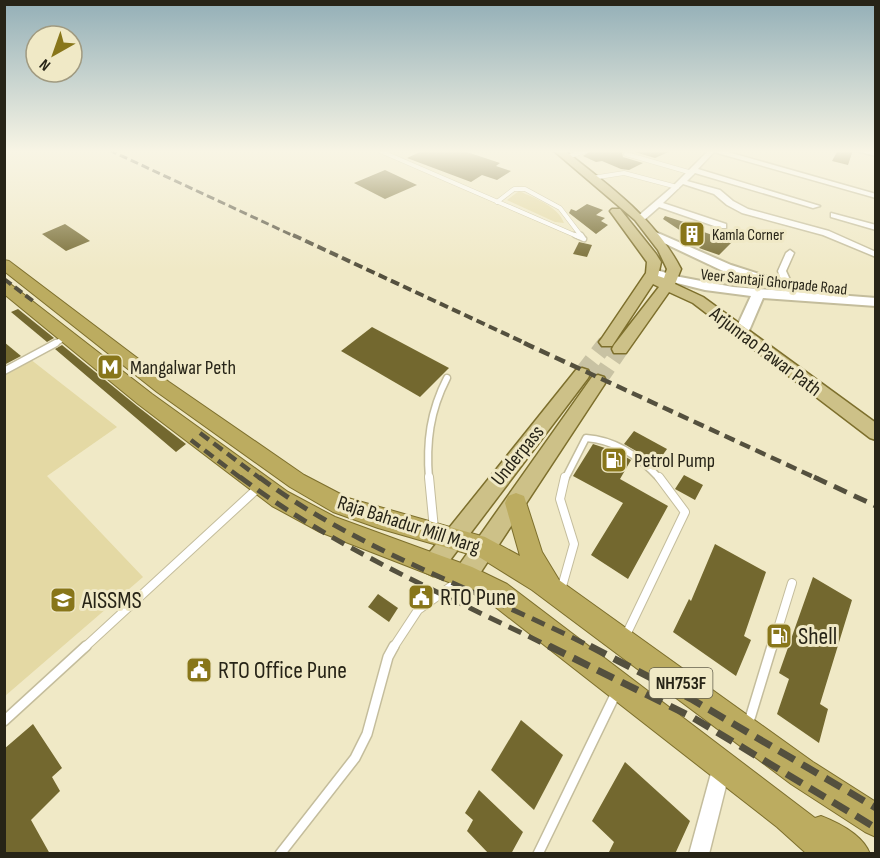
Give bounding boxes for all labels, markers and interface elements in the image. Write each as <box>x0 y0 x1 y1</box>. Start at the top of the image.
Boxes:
north arrow <box>24 24 84 84</box>
text: N <box>36 54 55 74</box>
building icon: Kamla Corner <box>677 219 707 249</box>
place label: Kamla Corner <box>712 226 784 245</box>
street label: Veer Santaji Ghorpade Road <box>700 265 848 300</box>
street label: Arjunrao Pawar Path <box>704 301 826 402</box>
metro station icon: Mangalwar Peth <box>95 352 125 382</box>
place label: Mangalwar Peth <box>130 356 236 380</box>
street label: Underpass <box>486 421 549 491</box>
fuel station icon: Petrol Pump <box>599 445 629 475</box>
place label: Petrol Pump <box>634 449 715 473</box>
street label: Raja Bahadur Mill Marg <box>334 491 483 559</box>
public building icon: RTO Pune <box>406 582 436 612</box>
place label: RTO Pune <box>440 583 516 612</box>
school or university icon: AISSMS <box>48 585 78 615</box>
place label: AISSMS <box>81 586 142 615</box>
fuel station icon: Shell <box>764 621 794 651</box>
place label: Shell <box>798 622 837 651</box>
public building icon: RTO Office Pune <box>184 655 214 685</box>
place label: RTO Office Pune <box>218 656 347 685</box>
road number: NH753F <box>650 668 712 698</box>

